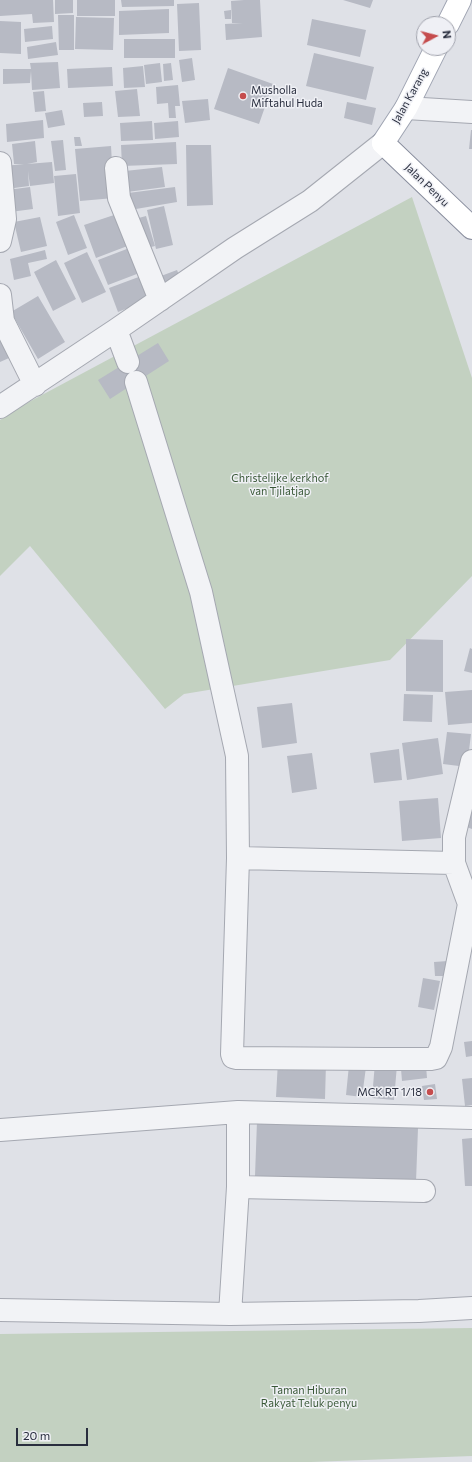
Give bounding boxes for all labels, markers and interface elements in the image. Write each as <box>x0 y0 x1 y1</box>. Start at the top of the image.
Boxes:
north arrow <box>416 16 456 56</box>
text: N <box>440 30 454 39</box>
street label: Jalan Karang <box>389 66 431 126</box>
place label: Musholla Miftahul Huda <box>251 83 323 109</box>
marker: Musholla Miftahul Huda <box>238 91 248 101</box>
street label: Jalan Penyu <box>402 161 452 209</box>
park label: Christelijke kerkhof van Tjilatjap <box>231 471 329 497</box>
place label: MCK RT 1/18 <box>357 1085 422 1099</box>
marker: MCK RT 1/18 <box>425 1087 435 1097</box>
park label: Taman Hiburan Rakyat Teluk penyu <box>261 1383 357 1409</box>
scale bar <box>18 1420 90 1446</box>
text: 20 m <box>23 1428 50 1442</box>

